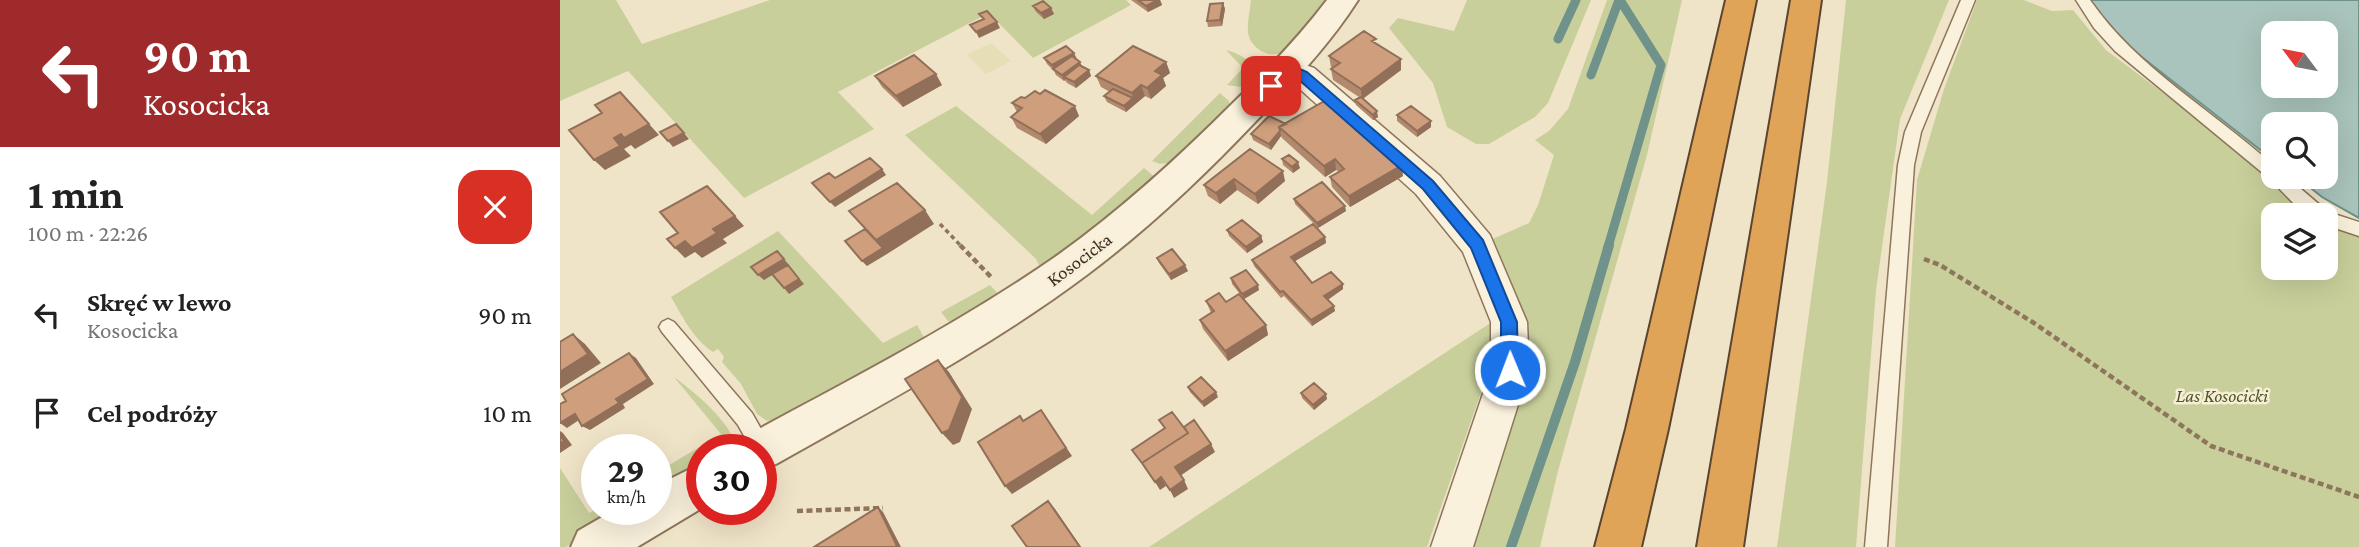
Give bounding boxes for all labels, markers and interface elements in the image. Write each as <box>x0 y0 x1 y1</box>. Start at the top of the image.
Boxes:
north arrow <box>2261 21 2338 98</box>
map controls <box>2261 21 2338 280</box>
icon: left <box>28 28 119 119</box>
text: 90 m <box>143 28 250 83</box>
pin <box>1241 56 1301 116</box>
icon: arrive <box>1252 67 1290 105</box>
text: Kosocicka <box>143 86 270 122</box>
button: search <box>2261 112 2338 189</box>
text: 1 min <box>28 170 124 217</box>
button: close <box>458 170 532 244</box>
button: layers <box>2261 203 2338 280</box>
text: 100 m · 22:26 <box>28 220 148 246</box>
street label: Kosocicka <box>1043 228 1116 290</box>
text: Skręć w lewo <box>87 288 232 317</box>
icon: left <box>28 296 66 334</box>
text: 90 m <box>478 301 532 330</box>
text: Kosocicka <box>87 317 178 343</box>
position arrow <box>1473 333 1547 407</box>
park label: Las Kosocicki <box>2176 385 2269 406</box>
icon: arrive <box>28 394 66 432</box>
text: Cel podróży <box>87 399 217 428</box>
text: 10 m <box>483 399 532 428</box>
speed limit sign: 30 <box>686 434 777 525</box>
text: 29 <box>608 451 645 490</box>
text: km/h <box>607 487 646 507</box>

